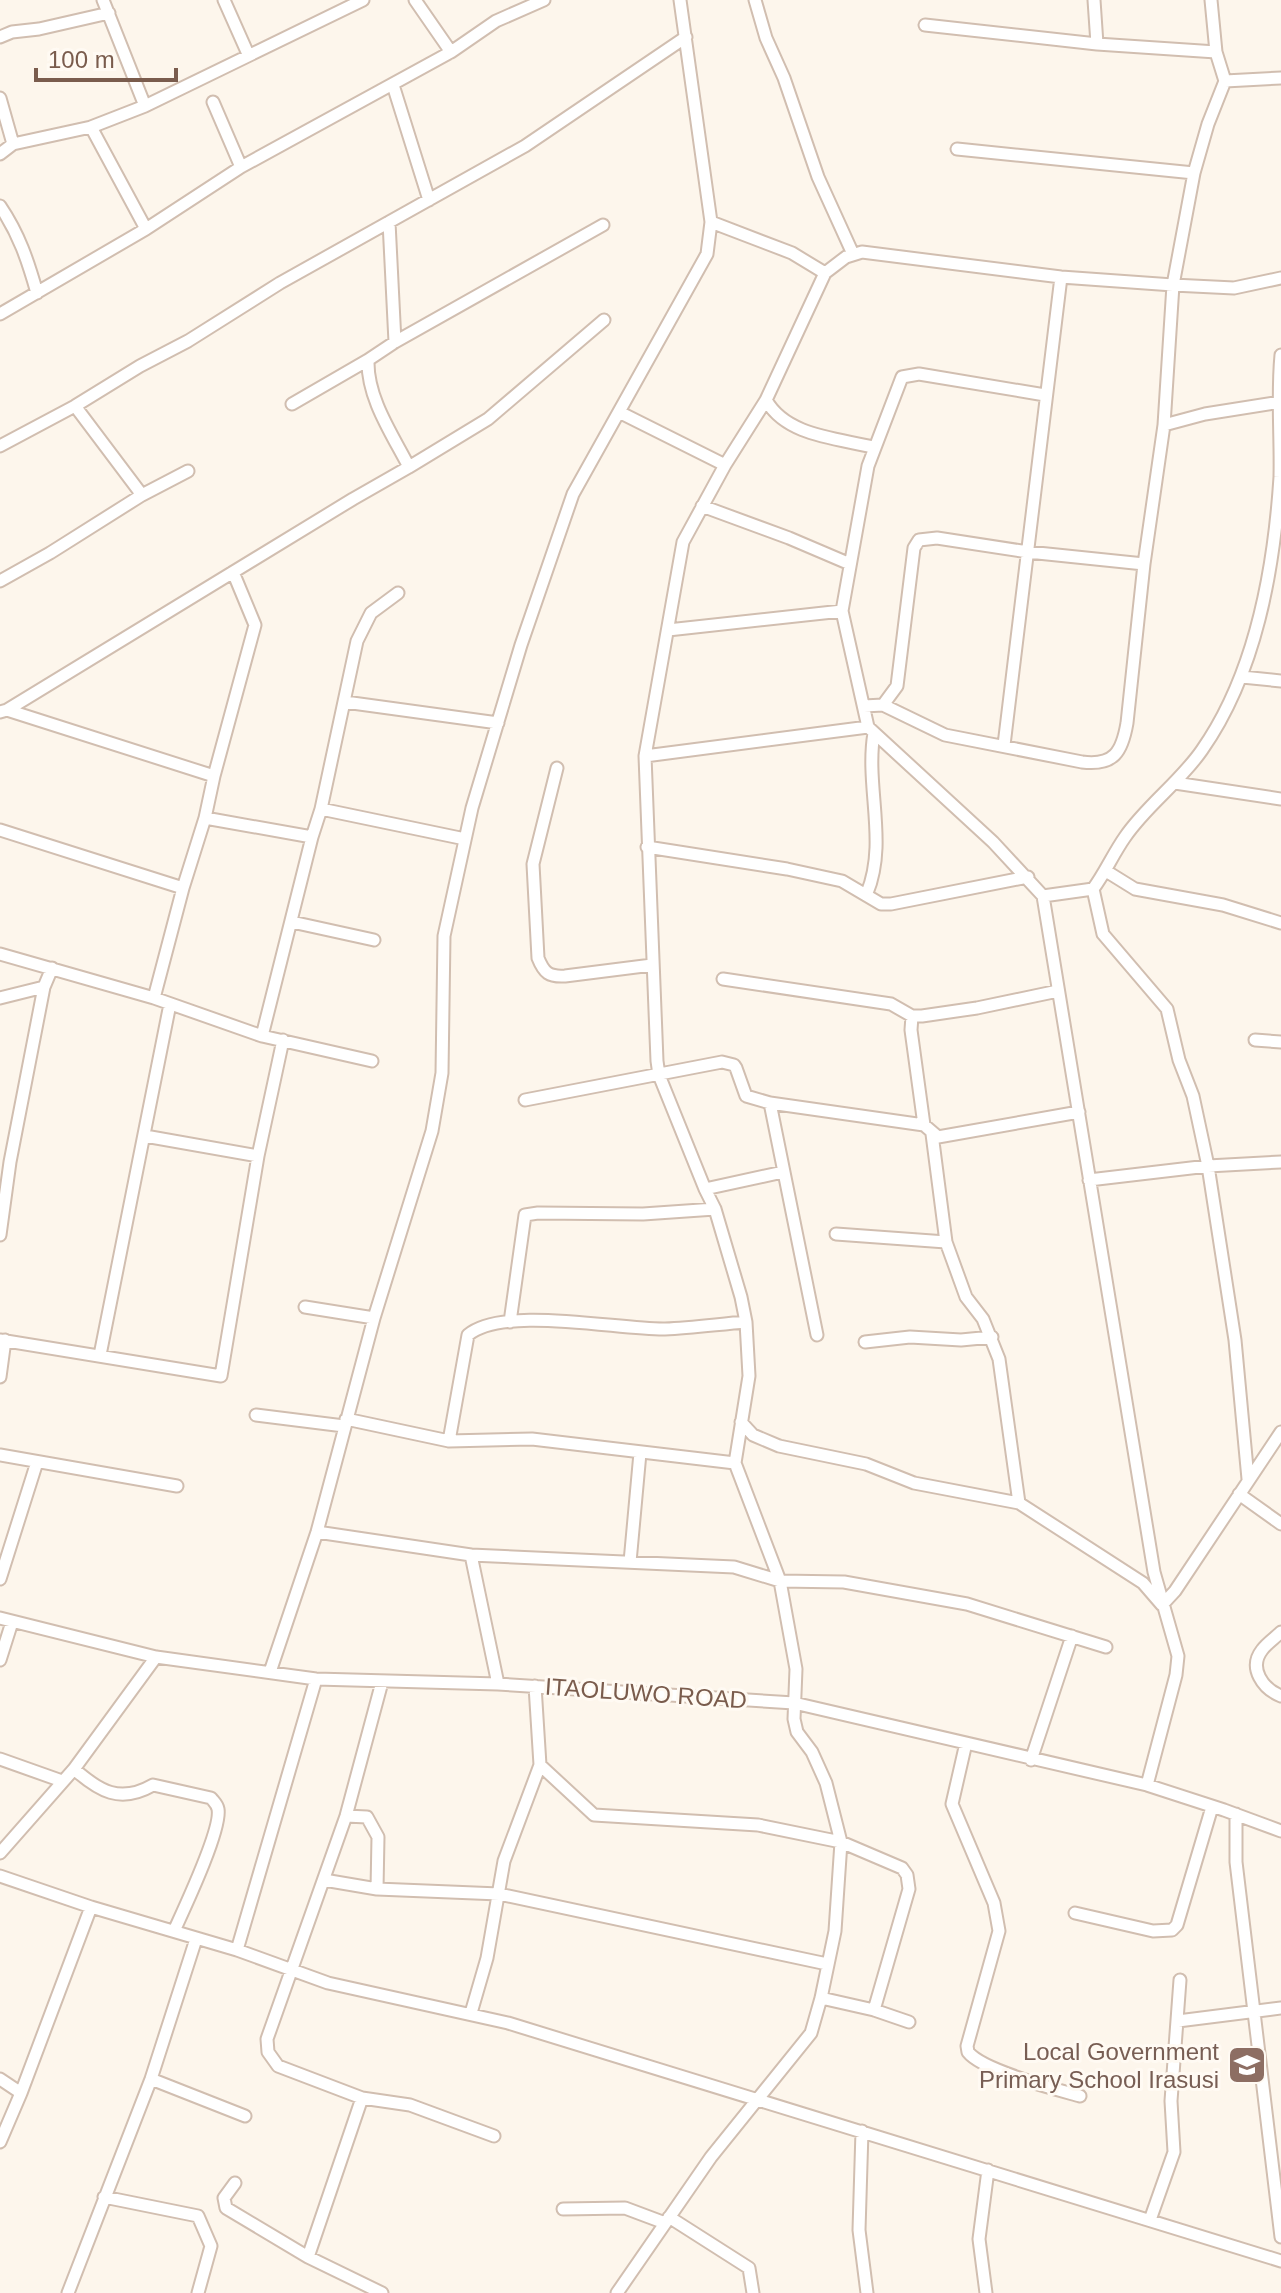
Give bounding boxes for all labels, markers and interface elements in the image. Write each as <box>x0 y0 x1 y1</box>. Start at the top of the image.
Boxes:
scale bar <box>36 32 176 82</box>
text: 100 m <box>48 46 115 73</box>
street label: ITAOLUWO ROAD <box>544 1672 748 1714</box>
place label: Local Government Primary School Irasusi <box>979 2038 1219 2093</box>
school or university icon: Local Government Primary School Irasusi <box>1226 2044 1268 2086</box>

